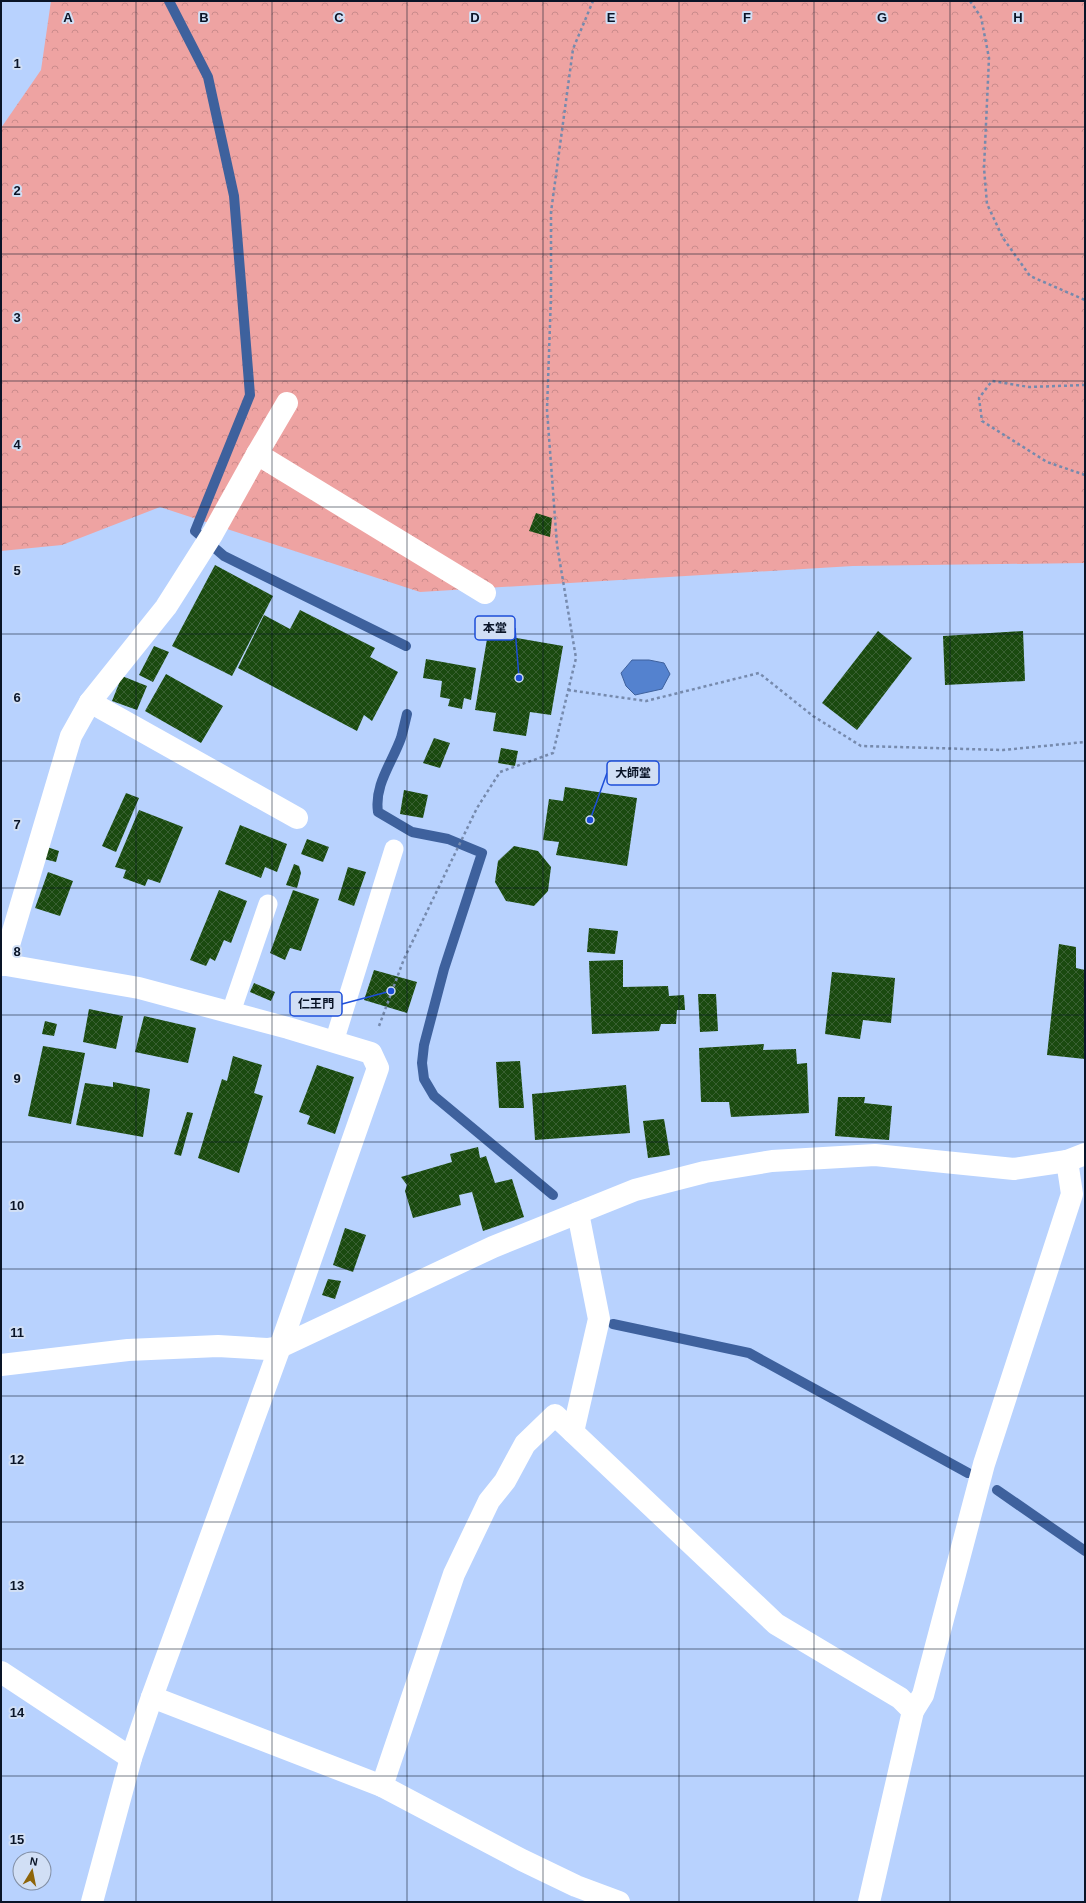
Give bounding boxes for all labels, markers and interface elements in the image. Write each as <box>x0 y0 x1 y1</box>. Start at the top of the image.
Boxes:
text: A <box>63 10 73 25</box>
text: B <box>199 10 209 25</box>
text: C <box>334 10 344 25</box>
text: D <box>470 10 480 25</box>
text: E <box>607 10 616 25</box>
text: F <box>743 10 751 25</box>
text: G <box>877 10 887 25</box>
text: H <box>1013 10 1023 25</box>
text: 1 <box>13 56 21 71</box>
text: 2 <box>13 183 21 198</box>
text: 3 <box>13 310 21 325</box>
text: 4 <box>13 437 21 452</box>
text: 5 <box>13 563 21 578</box>
callout: 本堂 <box>475 616 515 640</box>
text: 本堂 <box>483 621 507 635</box>
text: 6 <box>13 690 21 705</box>
callout: 大師堂 <box>607 761 659 785</box>
text: 大師堂 <box>615 766 651 780</box>
text: 7 <box>13 817 21 832</box>
text: 8 <box>13 944 21 959</box>
callout: 仁王門 <box>290 992 342 1016</box>
text: 仁王門 <box>298 997 334 1011</box>
text: 9 <box>13 1071 21 1086</box>
text: 10 <box>10 1198 24 1213</box>
text: 11 <box>10 1325 24 1340</box>
text: 12 <box>10 1452 24 1467</box>
text: 13 <box>10 1578 24 1593</box>
text: 14 <box>10 1705 25 1720</box>
text: 15 <box>10 1832 24 1847</box>
north arrow <box>12 1851 52 1891</box>
text: N <box>29 1855 39 1868</box>

